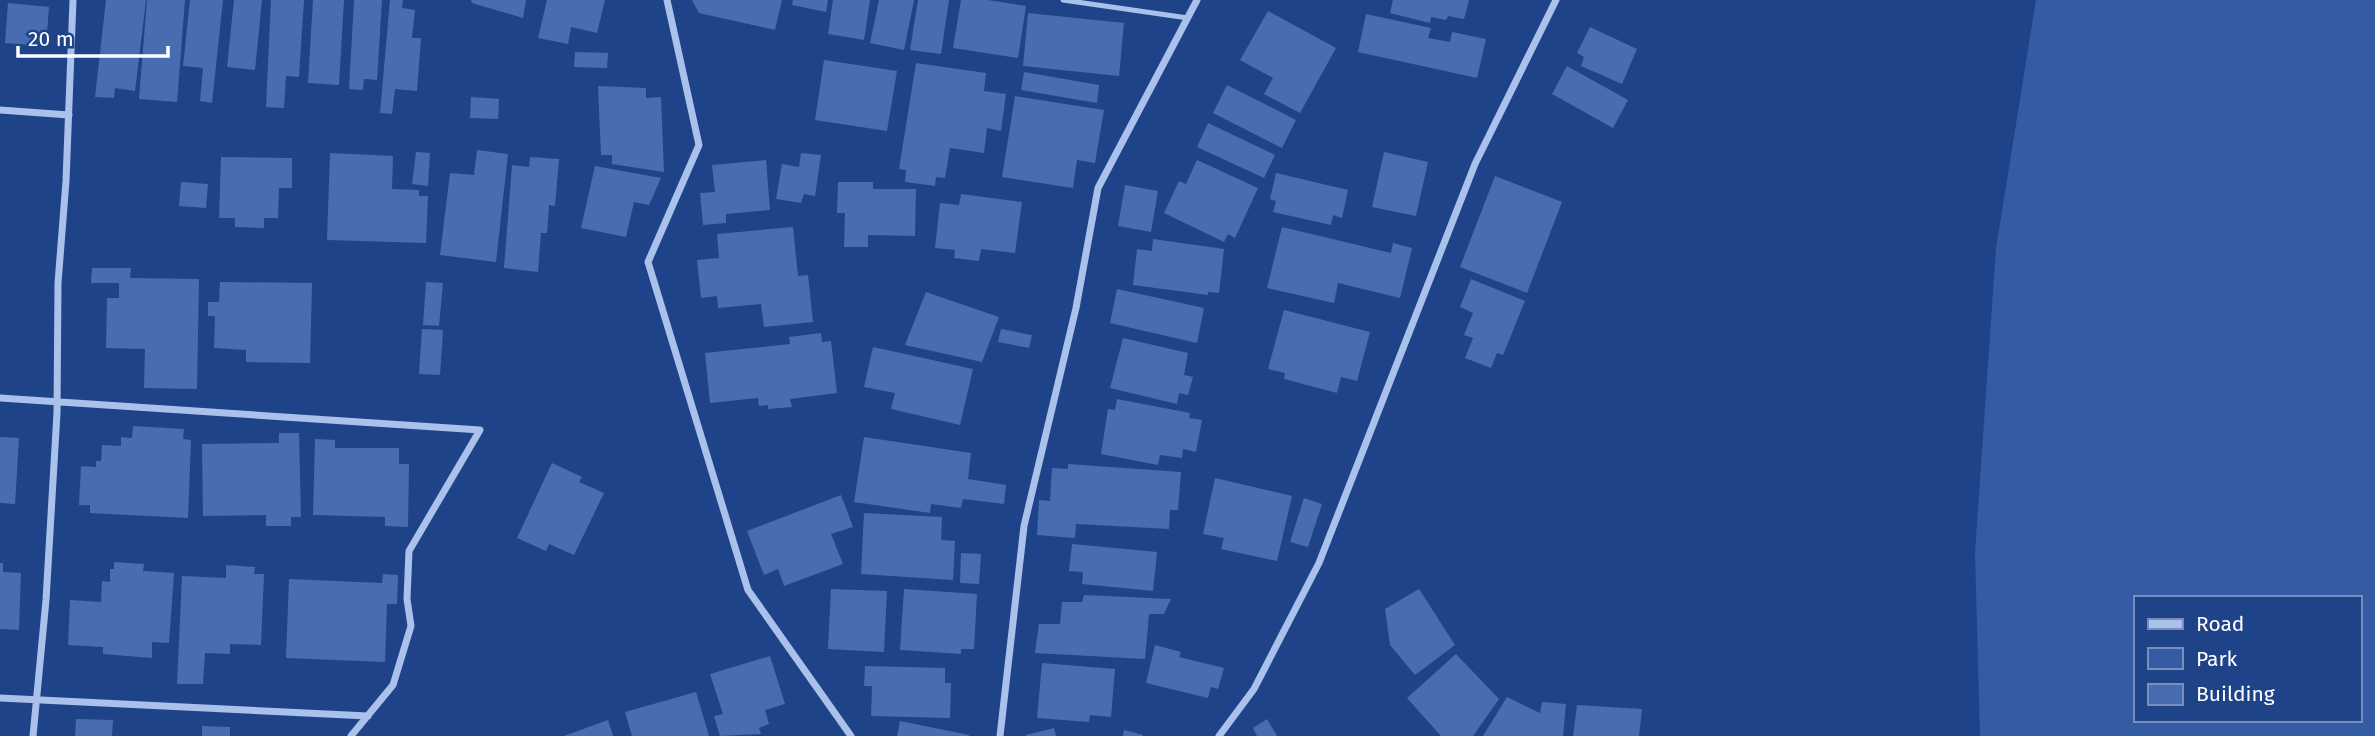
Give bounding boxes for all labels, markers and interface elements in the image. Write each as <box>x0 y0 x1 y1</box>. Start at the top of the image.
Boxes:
scale bar <box>18 14 168 58</box>
text: 20 m <box>28 26 74 52</box>
legend <box>2134 596 2361 722</box>
text: Road <box>2196 611 2244 637</box>
text: Park <box>2196 646 2238 672</box>
text: Building <box>2196 681 2275 707</box>

